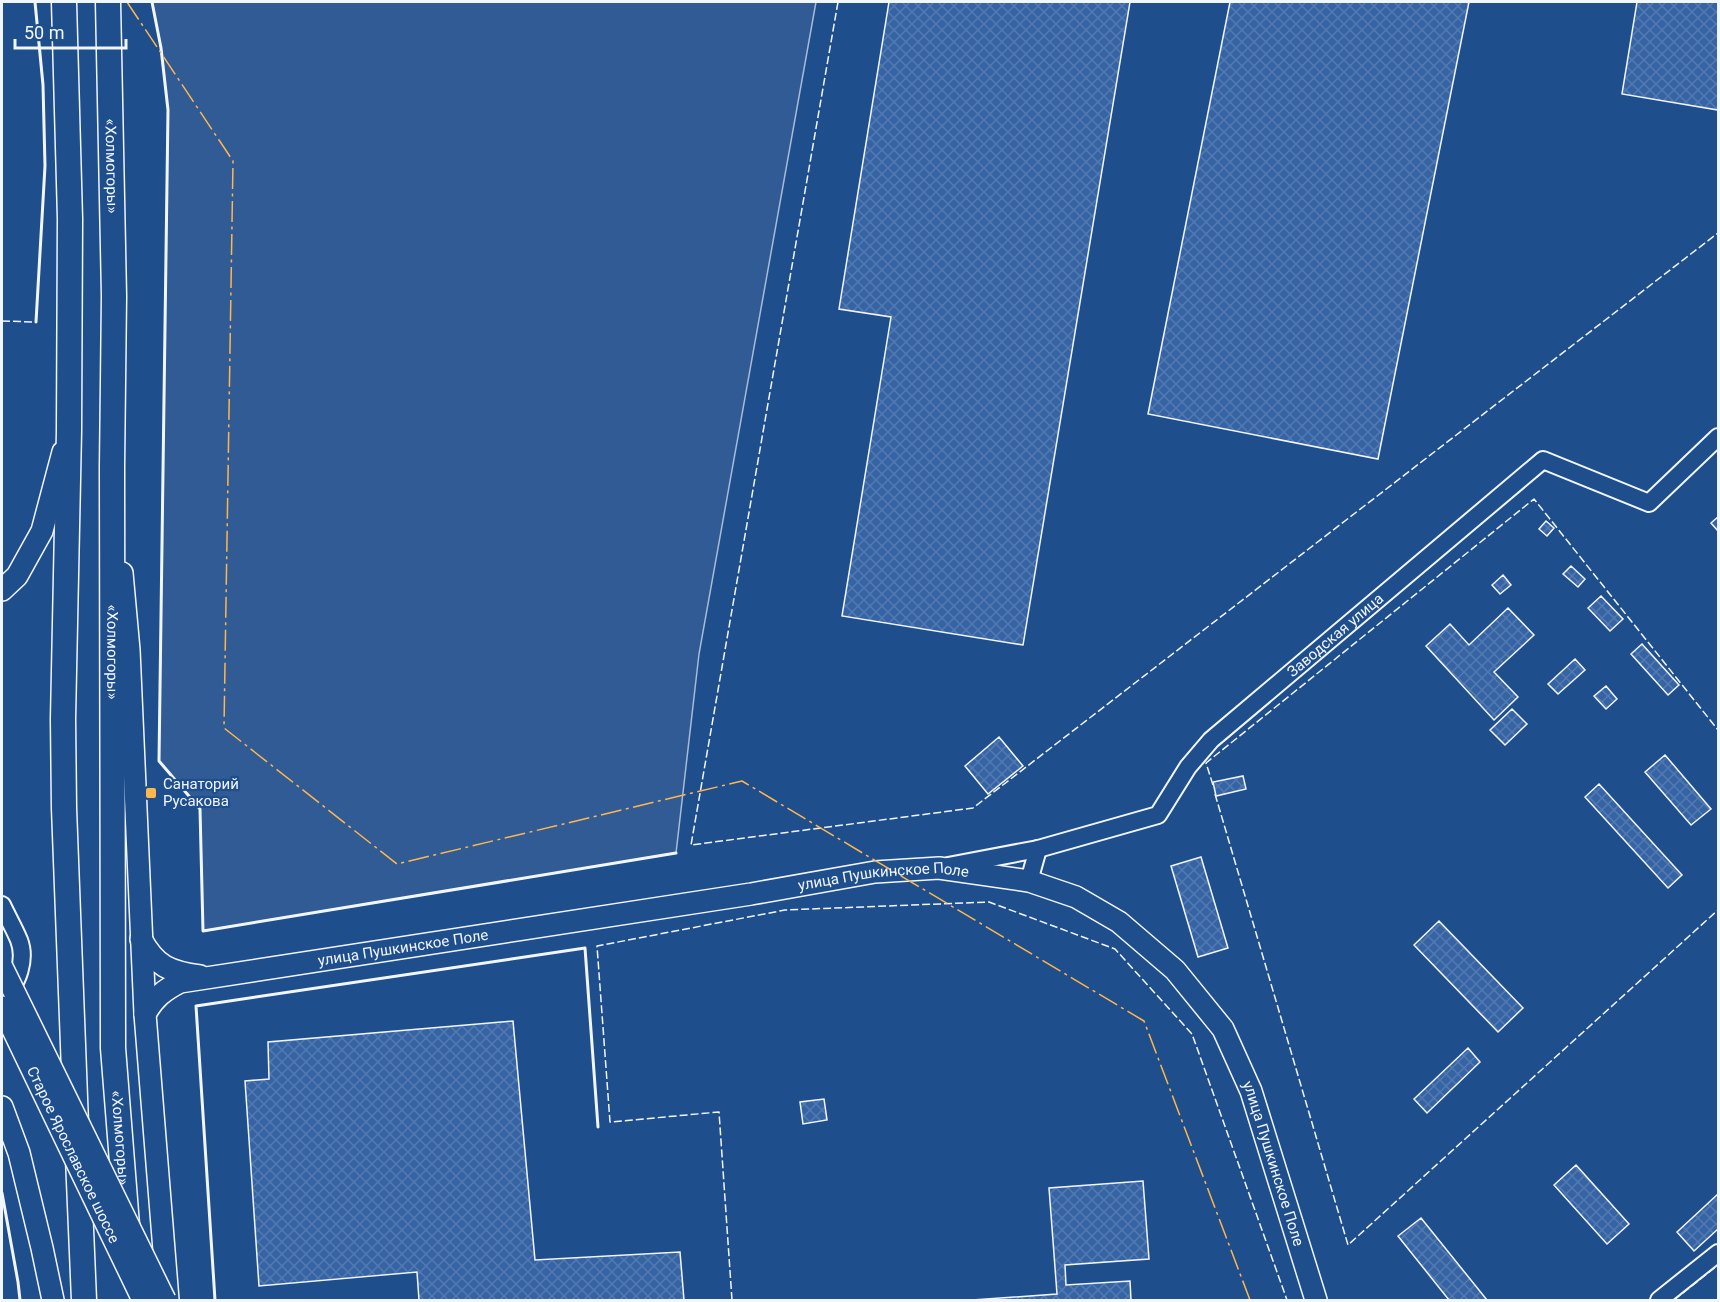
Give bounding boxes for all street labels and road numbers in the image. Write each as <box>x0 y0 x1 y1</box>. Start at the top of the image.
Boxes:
street label: «Холмогоры» <box>101 118 121 214</box>
street label: Заводская улица <box>1284 590 1387 681</box>
street label: «Холмогоры» <box>103 604 121 699</box>
street label: улица Пушкинское Поле <box>797 859 970 894</box>
street label: улица Пушкинское Поле <box>317 926 490 970</box>
street label: Старое Ярославское шоссе <box>23 1063 123 1246</box>
street label: улица Пушкинское Поле <box>1239 1078 1308 1248</box>
street label: «Холмогоры» <box>107 1090 133 1186</box>

